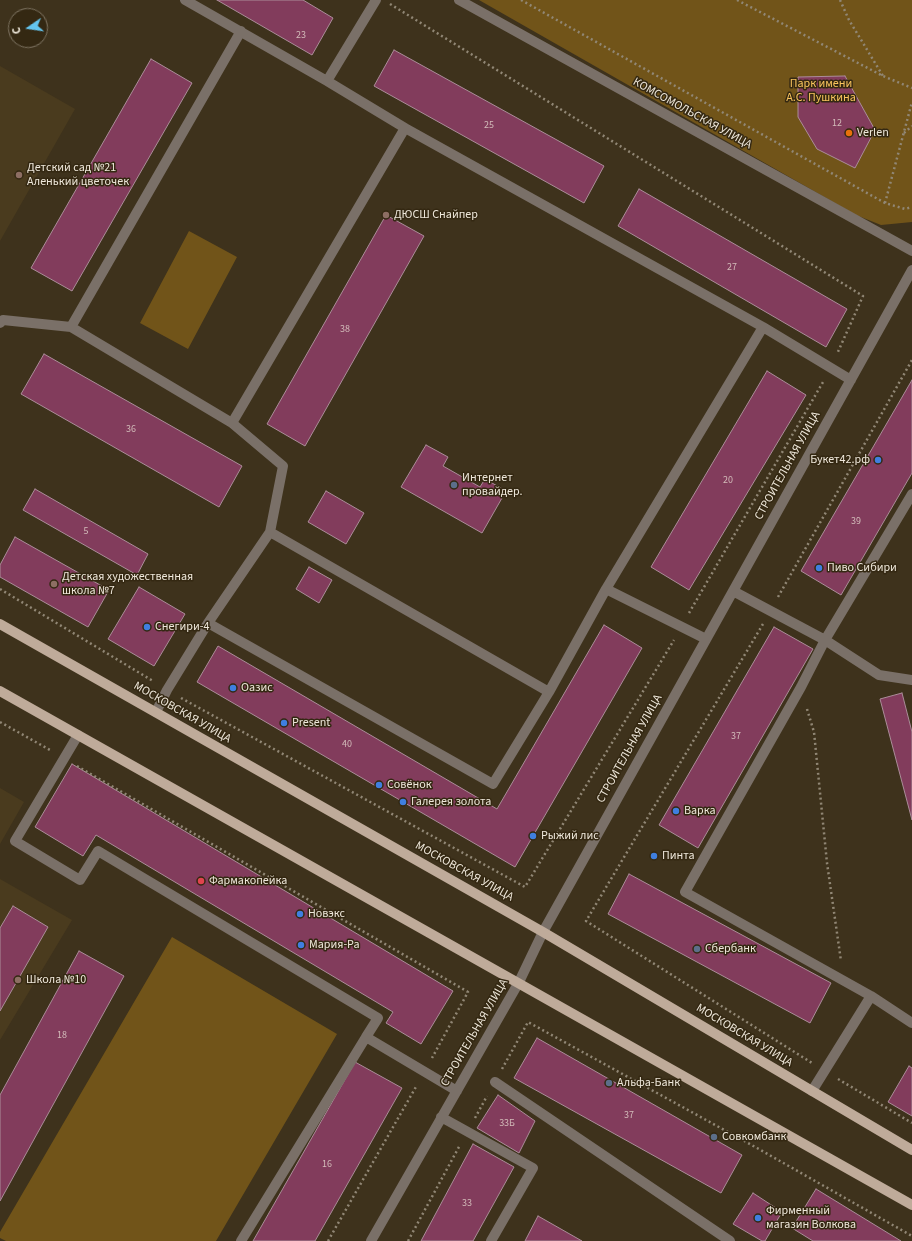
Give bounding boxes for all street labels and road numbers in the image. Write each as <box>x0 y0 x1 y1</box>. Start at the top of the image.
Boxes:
street label: КОМСОМОЛЬСКАЯ УЛИЦА <box>630 75 754 153</box>
street label: СТРОИТЕЛЬНАЯ УЛИЦА <box>752 409 824 523</box>
street label: МОСКОВСКАЯ УЛИЦА <box>131 679 233 747</box>
street label: СТРОИТЕЛЬНАЯ УЛИЦА <box>594 692 666 806</box>
street label: МОСКОВСКАЯ УЛИЦА <box>412 839 516 905</box>
street label: СТРОИТЕЛЬНАЯ УЛИЦА <box>438 977 512 1089</box>
street label: МОСКОВСКАЯ УЛИЦА <box>693 1001 795 1071</box>

